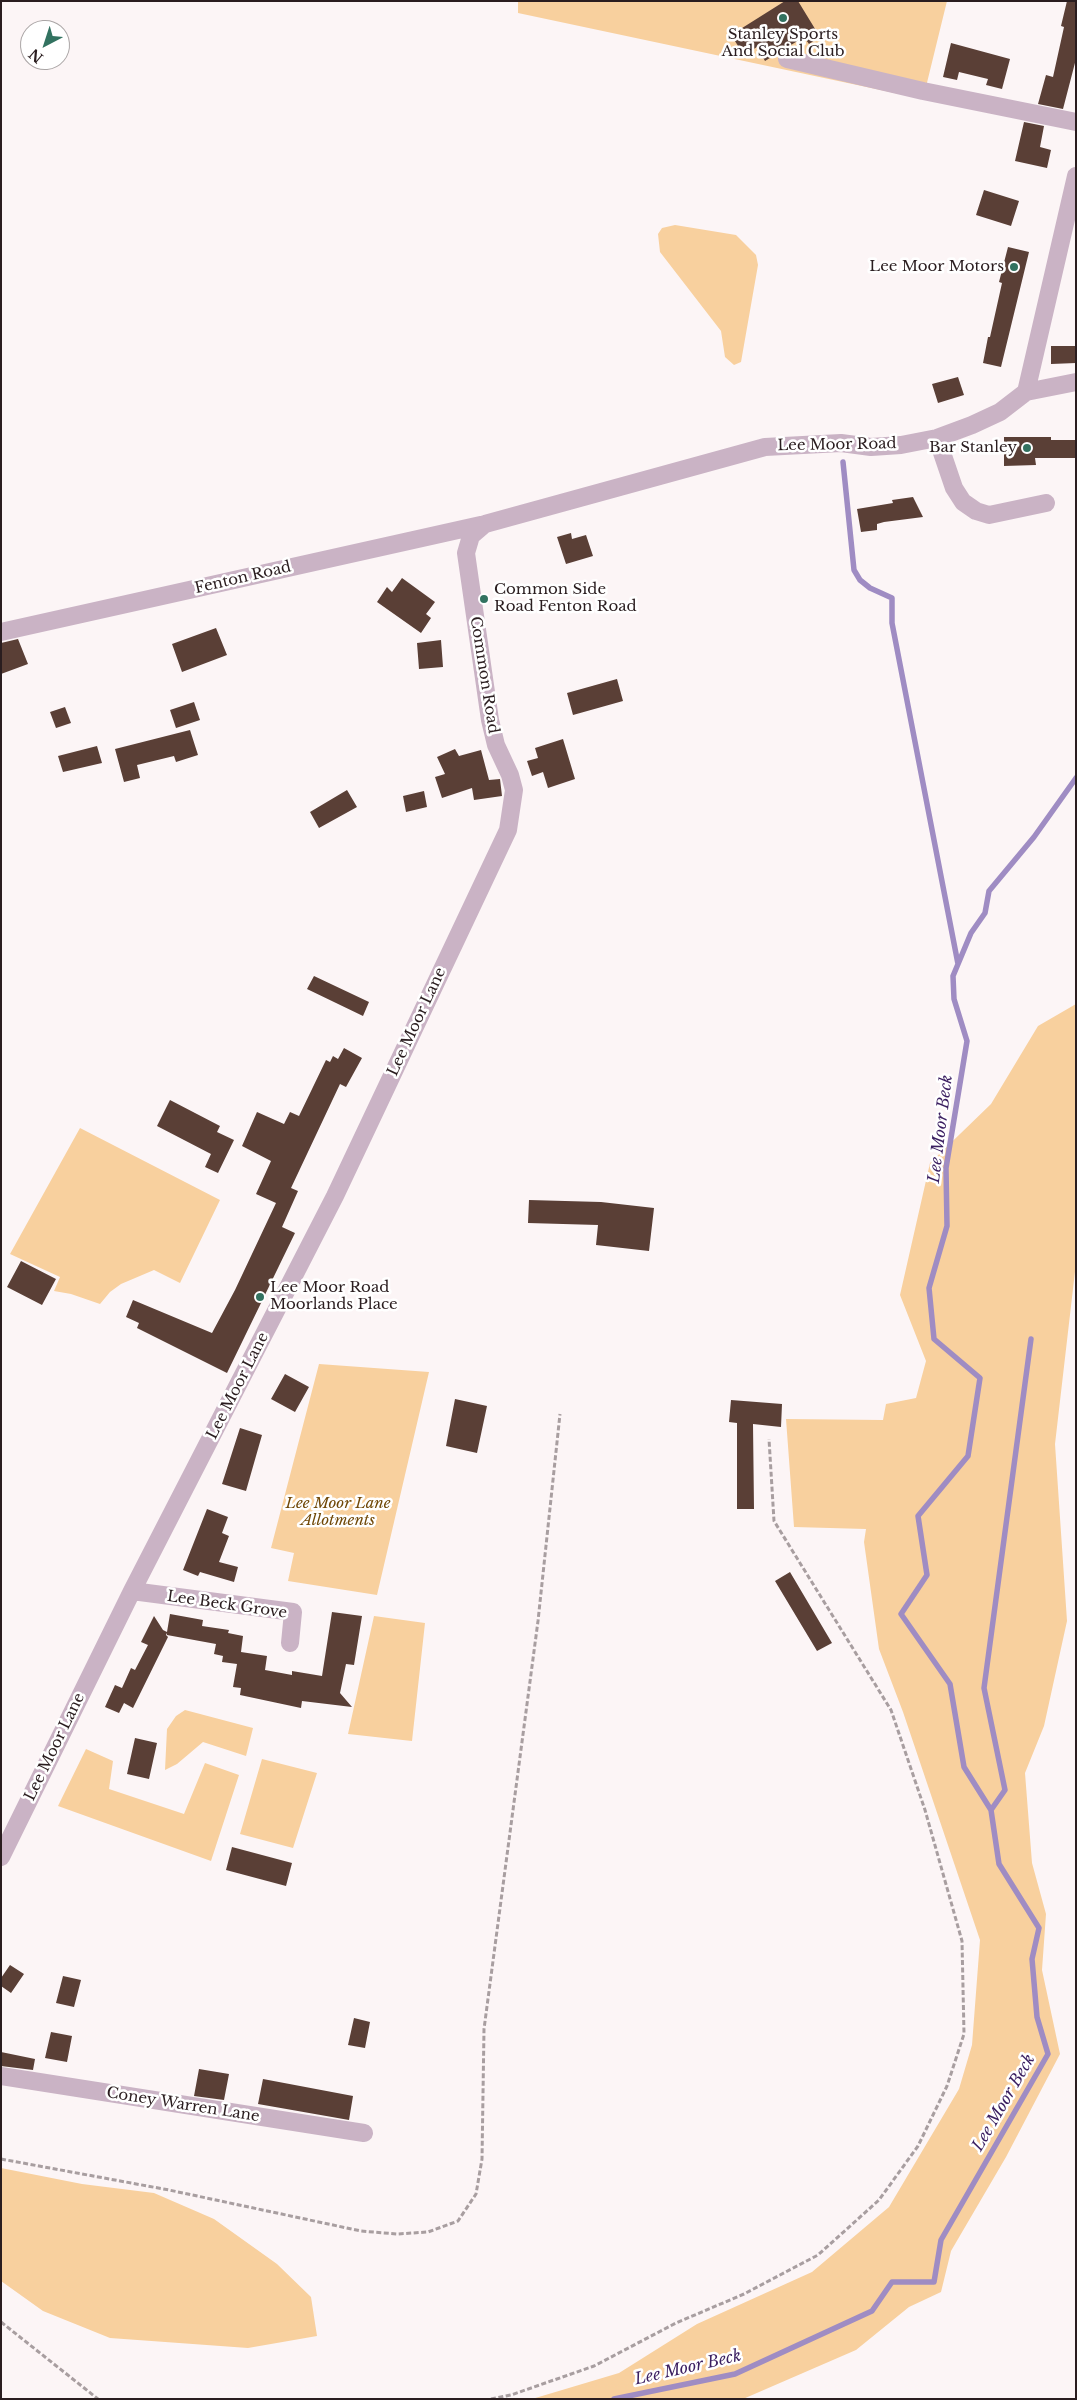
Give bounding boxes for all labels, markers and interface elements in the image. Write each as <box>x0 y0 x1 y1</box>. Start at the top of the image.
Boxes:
marker: Stanley Sports And Social Club <box>777 12 789 24</box>
north arrow <box>20 20 70 70</box>
place label: Stanley Sports And Social Club <box>721 26 845 61</box>
text: N <box>25 45 47 67</box>
place label: Lee Moor Motors <box>869 258 1004 276</box>
marker: Lee Moor Motors <box>1008 261 1020 273</box>
street label: Lee Moor Road <box>777 435 897 455</box>
place label: Bar Stanley <box>929 439 1017 457</box>
marker: Bar Stanley <box>1021 442 1033 454</box>
street label: Fenton Road <box>193 558 293 598</box>
place label: Common Side Road Fenton Road <box>494 581 637 616</box>
marker: Common Side Road Fenton Road <box>478 593 490 605</box>
street label: Common Road <box>466 615 502 735</box>
street label: Lee Moor Lane <box>384 965 450 1079</box>
water label: Lee Moor Beck <box>925 1074 957 1184</box>
place label: Lee Moor Road Moorlands Place <box>270 1279 398 1314</box>
marker: Lee Moor Road Moorlands Place <box>254 1291 266 1303</box>
street label: Lee Moor Lane <box>203 1330 273 1442</box>
park label: Lee Moor Lane Allotments <box>285 1495 391 1530</box>
street label: Lee Beck Grove <box>166 1588 288 1622</box>
street label: Lee Moor Lane <box>21 1690 89 1804</box>
water label: Lee Moor Beck <box>969 2051 1039 2155</box>
street label: Coney Warren Lane <box>105 2084 261 2126</box>
water label: Lee Moor Beck <box>633 2346 743 2390</box>

